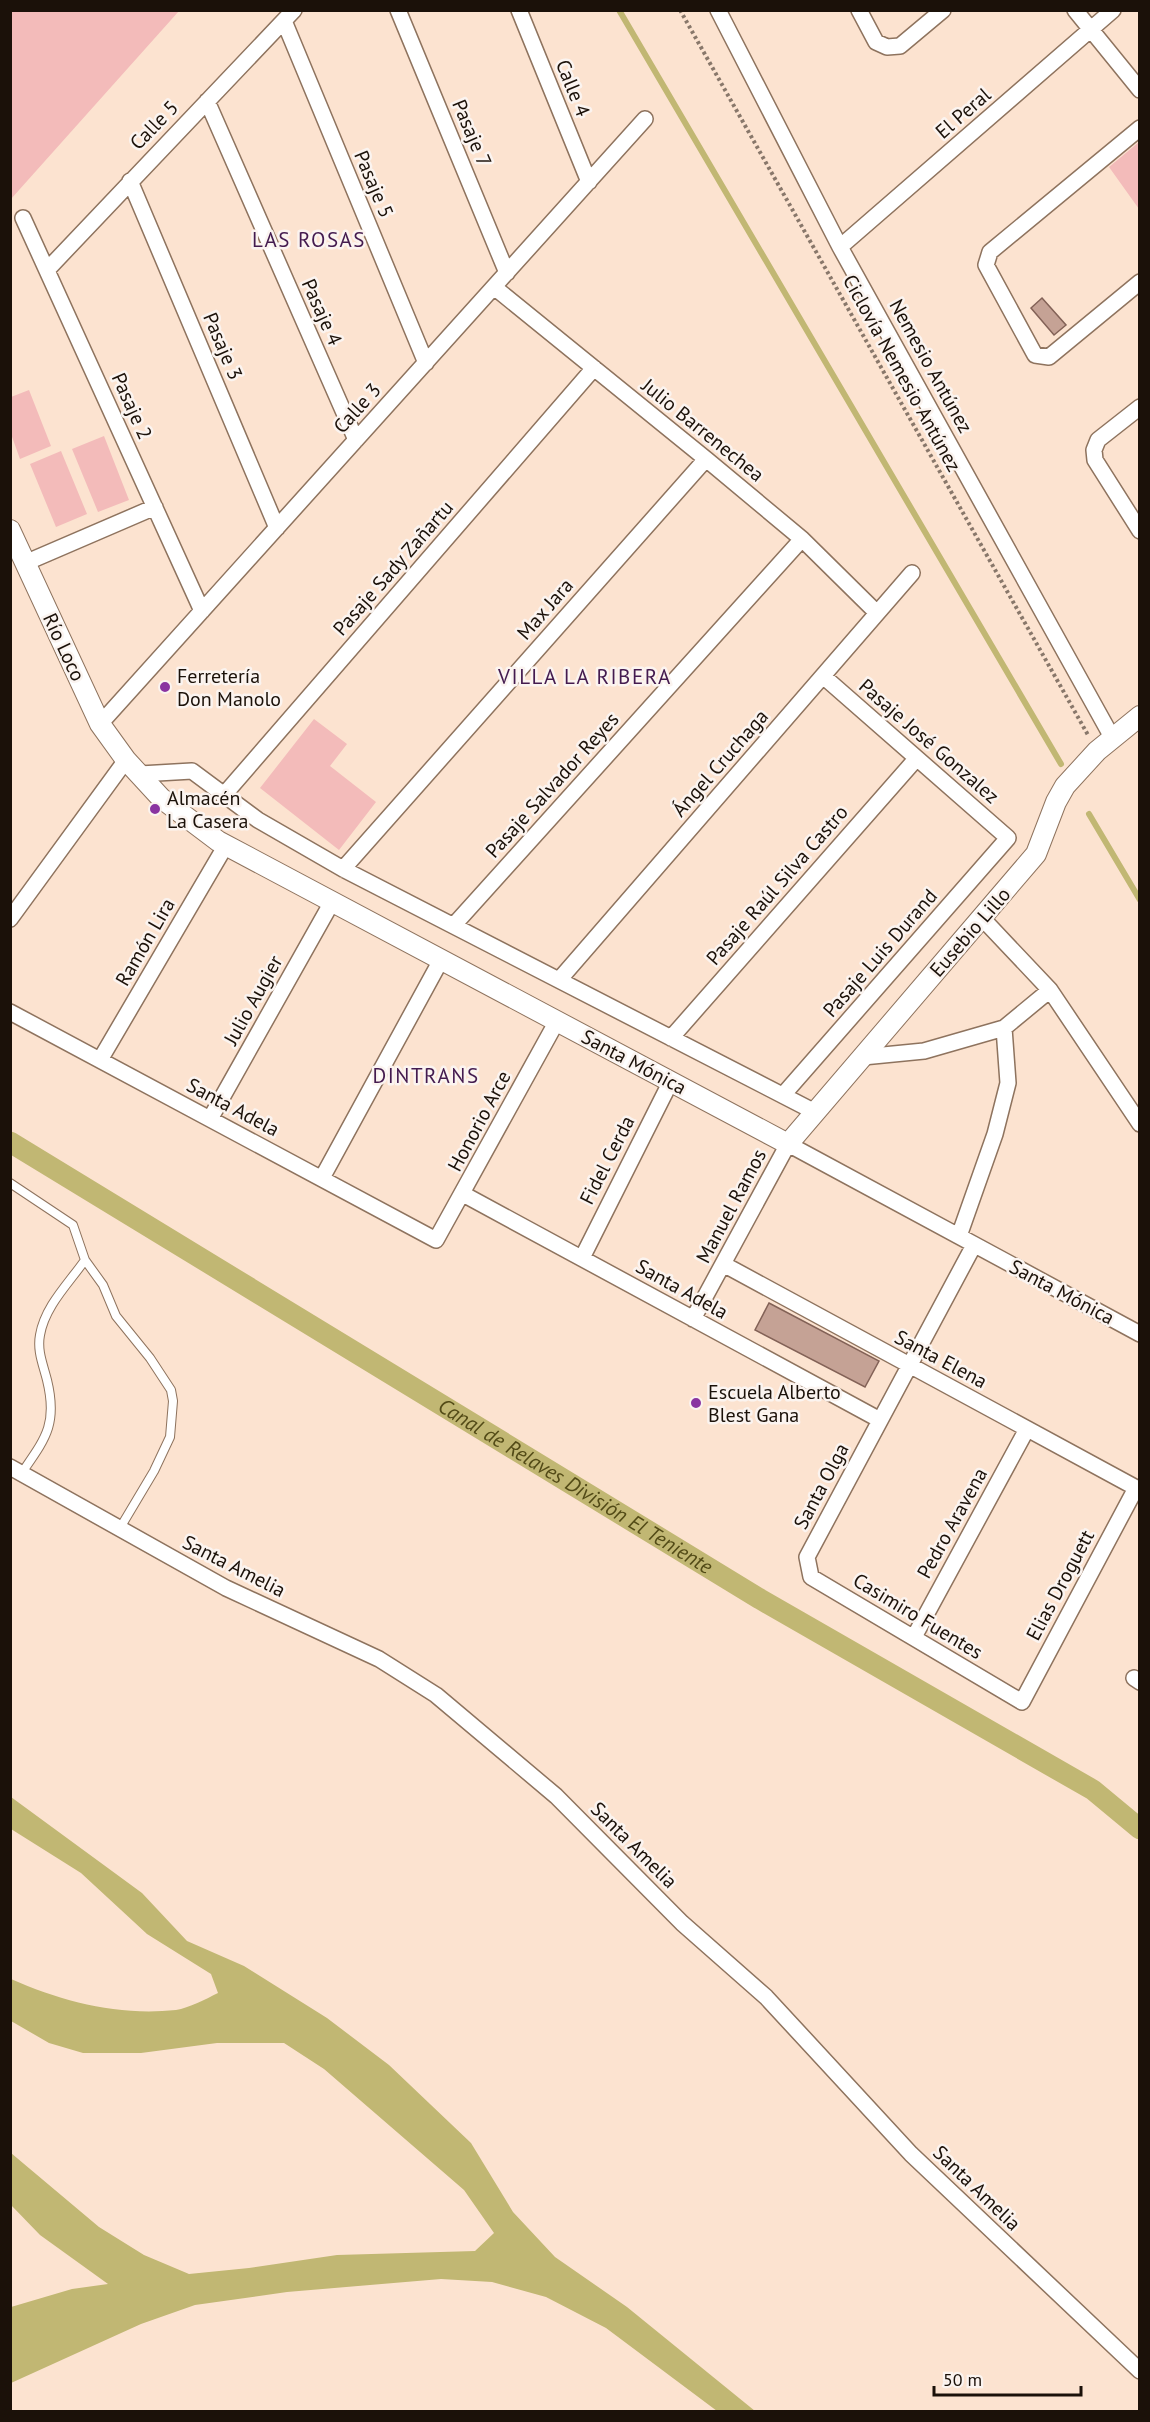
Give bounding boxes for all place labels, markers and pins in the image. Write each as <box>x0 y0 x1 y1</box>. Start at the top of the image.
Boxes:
place label: Ferretería Don Manolo <box>177 663 281 712</box>
marker: Ferretería Don Manolo <box>158 680 172 694</box>
place label: Almacén La Casera <box>167 785 249 834</box>
marker: Almacén La Casera <box>148 802 162 816</box>
place label: Escuela Alberto Blest Gana <box>708 1379 841 1428</box>
marker: Escuela Alberto Blest Gana <box>689 1396 703 1410</box>

